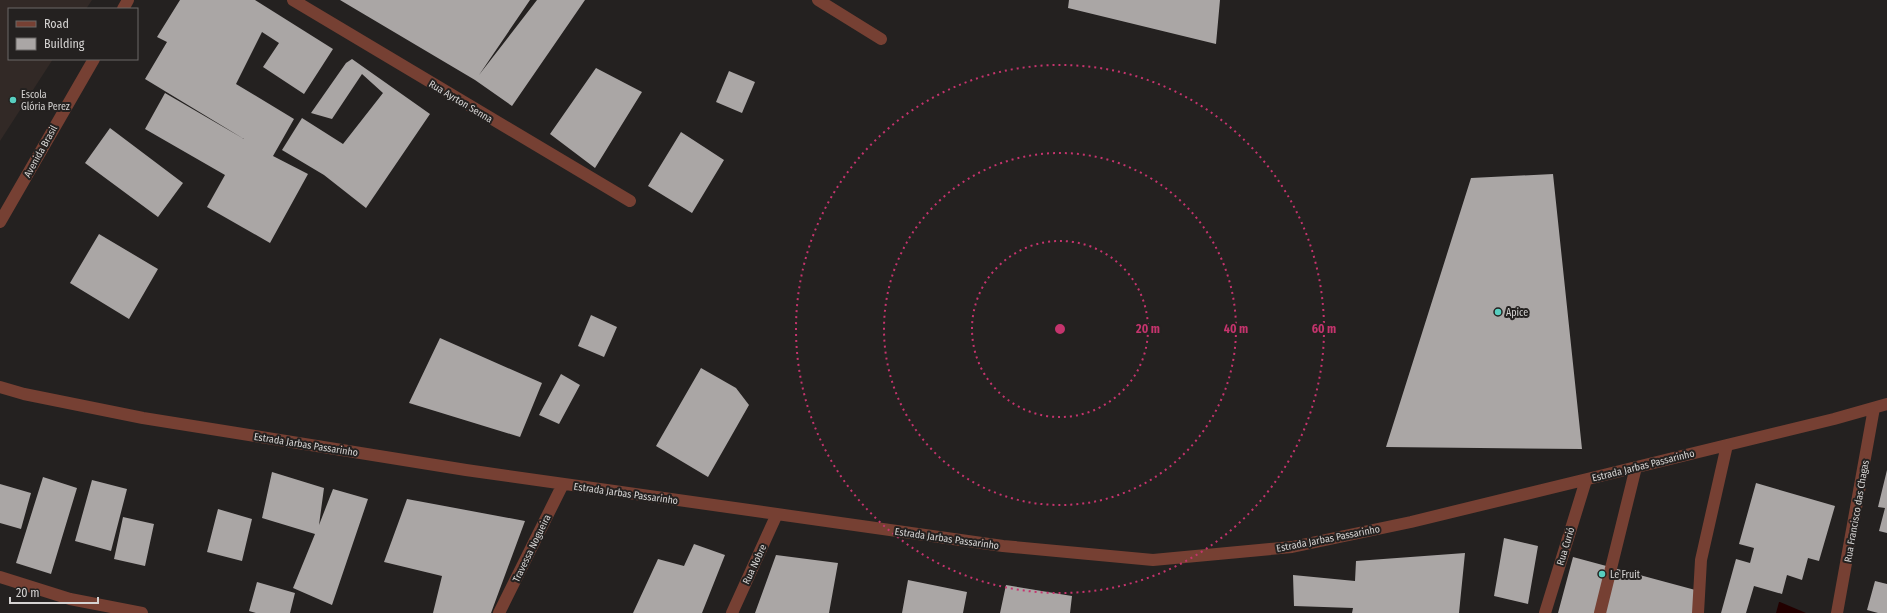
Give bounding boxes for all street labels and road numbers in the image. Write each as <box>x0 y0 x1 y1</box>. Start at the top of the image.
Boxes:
street label: Rua Ayrton Senna <box>426 78 495 126</box>
street label: Avenida Brasil <box>22 123 60 180</box>
street label: Estrada Jarbas Passarinho <box>253 431 359 459</box>
street label: Estrada Jarbas Passarinho <box>1591 447 1696 485</box>
street label: Rua Francisco das Chagas <box>1842 459 1872 563</box>
street label: Estrada Jarbas Passarinho <box>573 481 679 507</box>
street label: Travessa Nogueira <box>510 512 554 584</box>
street label: Estrada Jarbas Passarinho <box>1275 523 1381 555</box>
street label: Estrada Jarbas Passarinho <box>894 526 1000 552</box>
street label: Rua Curió <box>1554 526 1577 567</box>
street label: Rua Nobre <box>740 542 769 586</box>

